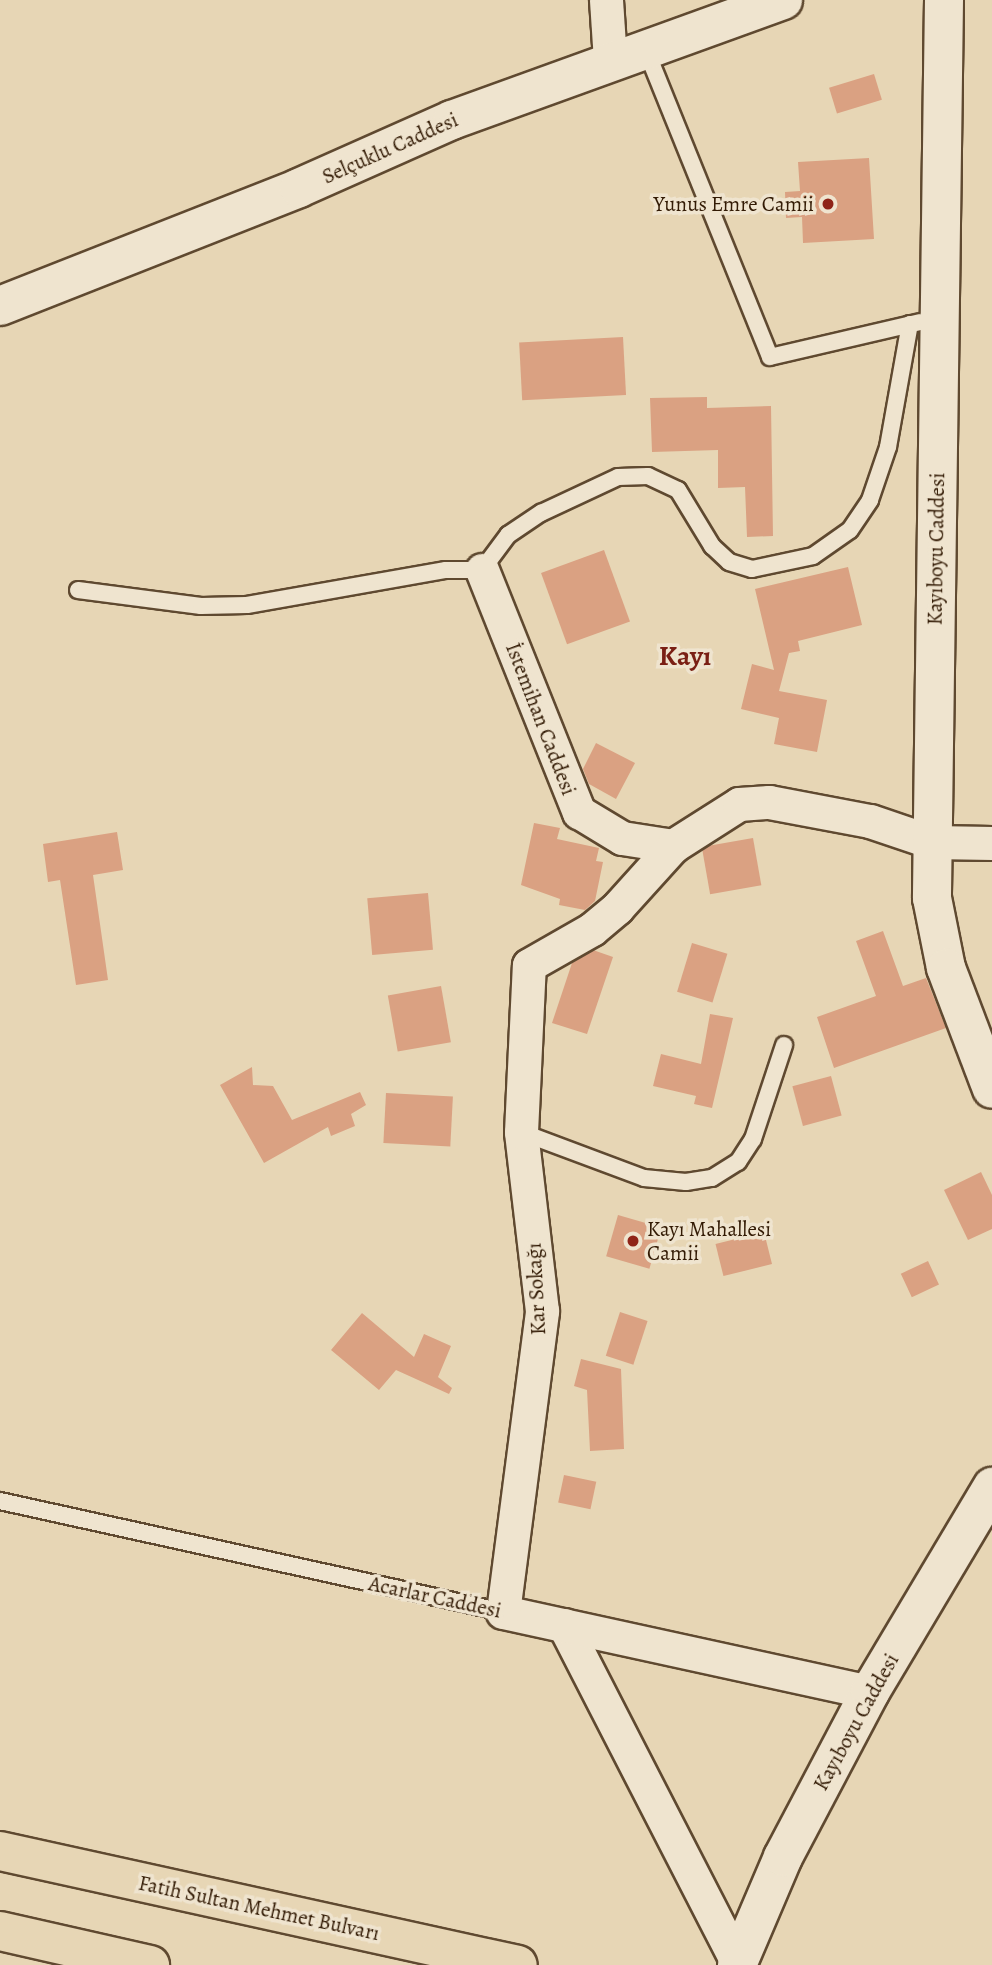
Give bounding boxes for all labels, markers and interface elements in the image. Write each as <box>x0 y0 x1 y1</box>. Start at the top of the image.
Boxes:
street label: Selçuklu Caddesi <box>318 107 462 189</box>
place label: Yunus Emre Camii <box>654 191 814 217</box>
marker: Yunus Emre Camii <box>820 196 836 212</box>
street label: Kayıboyu Caddesi <box>922 472 950 626</box>
street label: İstemihan Caddesi <box>500 639 582 799</box>
district label: Kayı <box>659 639 711 673</box>
place label: Kayı Mahallesi Camii <box>647 1216 771 1266</box>
marker: Kayı Mahallesi Camii <box>625 1233 641 1249</box>
street label: Kar Sokağı <box>521 1242 551 1336</box>
street label: Acarlar Caddesi <box>366 1571 504 1623</box>
street label: Kayıboyu Caddesi <box>808 1649 904 1795</box>
street label: Fatih Sultan Mehmet Bulvarı <box>136 1870 382 1946</box>

